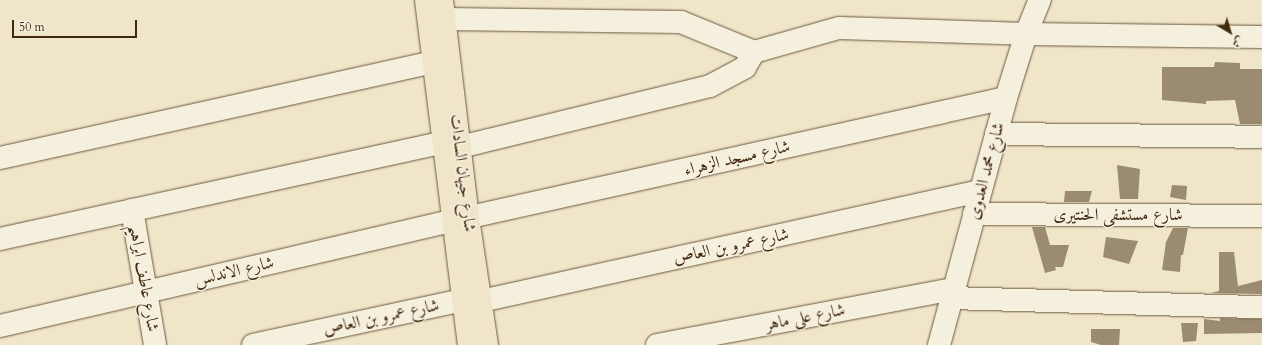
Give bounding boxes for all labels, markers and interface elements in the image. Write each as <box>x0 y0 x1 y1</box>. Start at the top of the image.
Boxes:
scale bar <box>14 12 139 38</box>
north arrow <box>1210 12 1250 52</box>
text: 50 m <box>19 19 45 35</box>
text: ش <box>1229 33 1247 51</box>
street label: شارع جيهان السادات <box>446 113 480 233</box>
street label: شارع محمد العدوى <box>963 120 1009 222</box>
street label: شارع مسجد الزهراء <box>682 136 792 180</box>
street label: شارع مستشفى الحنتيرى <box>1053 205 1183 225</box>
street label: شارع عاطف ابراهيم <box>125 223 163 333</box>
street label: شارع عمرو بن العاص <box>671 224 791 268</box>
street label: شارع الاندلس <box>192 252 276 290</box>
street label: شارع عمرو بن العاص <box>321 295 441 339</box>
street label: شارع على ماهر <box>764 299 846 335</box>

